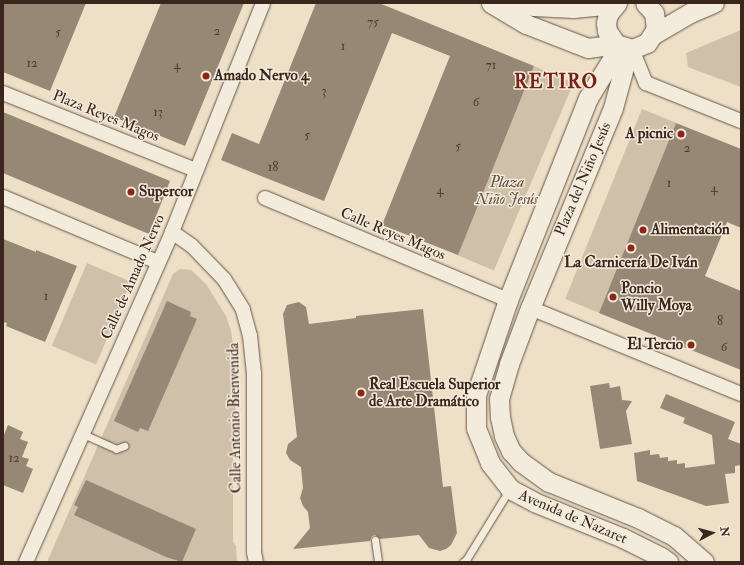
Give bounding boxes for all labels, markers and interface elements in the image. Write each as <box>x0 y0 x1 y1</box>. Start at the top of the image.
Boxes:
house number: 75 <box>367 14 379 30</box>
house number: 2 <box>214 23 220 39</box>
house number: 5 <box>55 24 61 40</box>
house number: 1 <box>341 38 345 54</box>
house number: 12 <box>26 55 38 71</box>
house number: 4 <box>173 57 181 73</box>
house number: 71 <box>486 57 496 73</box>
place label: Amado Nervo 4 <box>214 67 309 85</box>
marker: Amado Nervo 4 <box>201 71 211 81</box>
district label: RETIRO <box>514 72 598 94</box>
house number: 3 <box>322 83 326 99</box>
street label: Plaza Reyes Magos <box>50 86 162 146</box>
house number: 6 <box>473 94 479 110</box>
house number: 13 <box>153 104 163 120</box>
street label: Plaza del Niño Jesús <box>551 120 615 238</box>
place label: A picnic <box>625 125 673 143</box>
house number: 5 <box>304 127 310 143</box>
marker: A picnic <box>676 129 686 139</box>
house number: 5 <box>455 138 461 154</box>
house number: 2 <box>684 140 690 156</box>
house number: 18 <box>268 159 278 175</box>
park label: Plaza Niño Jesús <box>476 173 538 208</box>
house number: 1 <box>667 175 671 191</box>
house number: 4 <box>710 180 718 196</box>
house number: 4 <box>436 182 444 198</box>
place label: Supercor <box>139 183 193 201</box>
marker: Supercor <box>126 187 136 197</box>
street label: Calle Reyes Magos <box>338 204 448 264</box>
street label: Calle de Amado Nervo <box>97 212 169 342</box>
place label: Alimentación <box>651 221 730 239</box>
marker: Alimentación <box>638 225 648 235</box>
marker: La Carnicería De Iván <box>626 243 636 253</box>
place label: La Carnicería De Iván <box>564 254 698 272</box>
place label: Poncio Willy Moya <box>621 279 692 314</box>
house number: 1 <box>44 288 48 304</box>
marker: Poncio Willy Moya <box>608 292 618 302</box>
house number: 8 <box>717 313 723 329</box>
place label: El Tercio <box>627 336 683 354</box>
house number: 6 <box>721 339 727 355</box>
marker: El Tercio <box>686 340 696 350</box>
street label: Calle Antonio Bienvenida <box>225 343 245 493</box>
place label: Real Escuela Superior de Arte Dramático <box>369 375 500 410</box>
marker: Real Escuela Superior de Arte Dramático <box>356 388 366 398</box>
house number: 12 <box>8 450 20 466</box>
street label: Avenida de Nazaret <box>516 486 630 548</box>
north arrow <box>692 513 732 553</box>
text: N <box>717 526 731 537</box>

